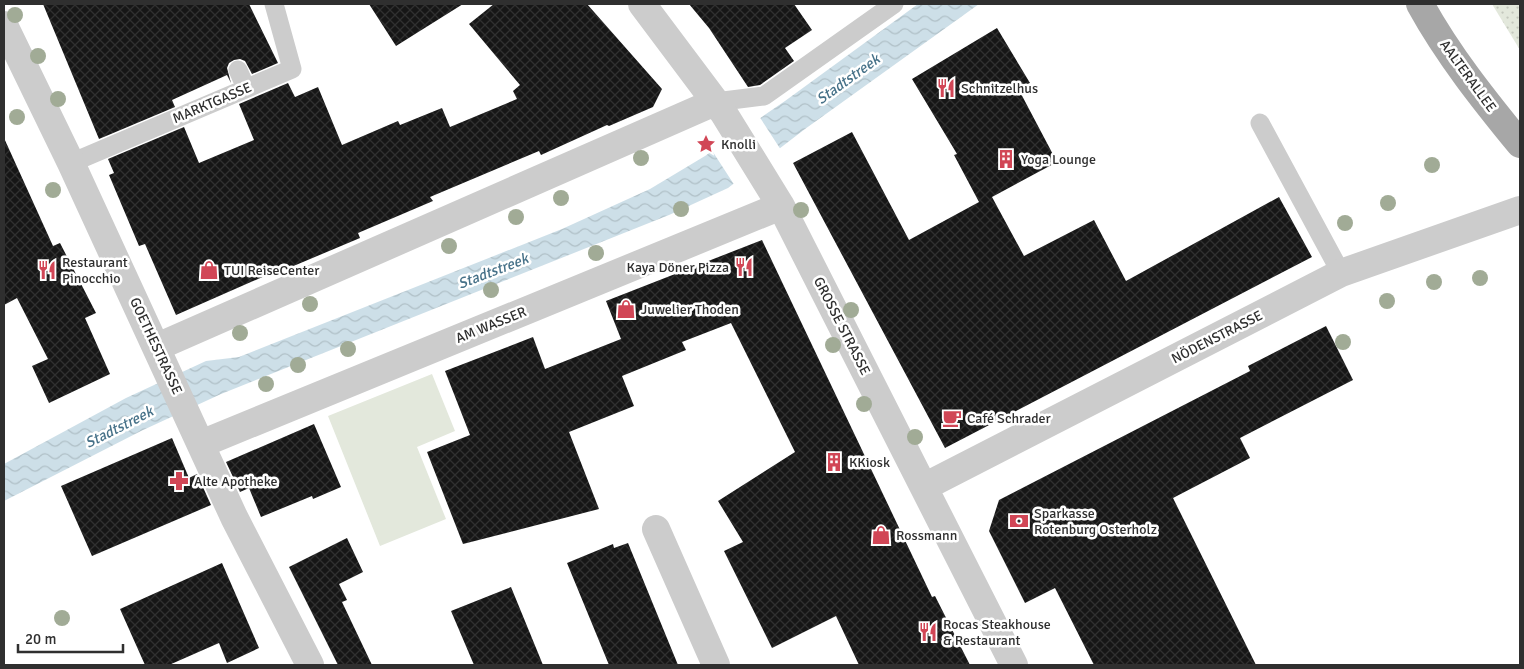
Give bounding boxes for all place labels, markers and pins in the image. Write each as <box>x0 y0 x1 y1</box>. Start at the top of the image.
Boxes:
restaurant icon: Schnitzelhus <box>935 77 957 99</box>
place label: Schnitzelhus <box>961 80 1038 97</box>
place icon: Knolli <box>695 133 717 155</box>
place label: Knolli <box>721 136 756 153</box>
building icon: Yoga Lounge <box>995 148 1017 170</box>
place label: Yoga Lounge <box>1021 151 1096 168</box>
place label: Restaurant Pinocchio <box>62 254 128 287</box>
restaurant icon: Kaya Döner Pizza <box>733 256 755 278</box>
restaurant icon: Restaurant Pinocchio <box>36 259 58 281</box>
shop icon: TUI ReiseCenter <box>198 259 220 281</box>
place label: Kaya Döner Pizza <box>627 259 729 276</box>
place label: TUI ReiseCenter <box>224 262 320 279</box>
shop icon: Juwelier Thoden <box>615 298 637 320</box>
place label: Juwelier Thoden <box>641 301 739 318</box>
cafe icon: Café Schrader <box>941 407 963 429</box>
place label: Café Schrader <box>967 410 1052 427</box>
building icon: KKiosk <box>823 451 845 473</box>
place label: KKiosk <box>849 454 890 471</box>
pharmacy icon: Alte Apotheke <box>168 470 190 492</box>
place label: Alte Apotheke <box>194 473 278 490</box>
place label: Sparkasse Rotenburg Osterholz <box>1034 505 1157 538</box>
bank icon: Sparkasse Rotenburg Osterholz <box>1008 510 1030 532</box>
shop icon: Rossmann <box>870 524 892 546</box>
place label: Rossmann <box>896 527 957 544</box>
place label: Rocas Steakhouse & Restaurant <box>943 616 1051 649</box>
restaurant icon: Rocas Steakhouse & Restaurant <box>917 621 939 643</box>

